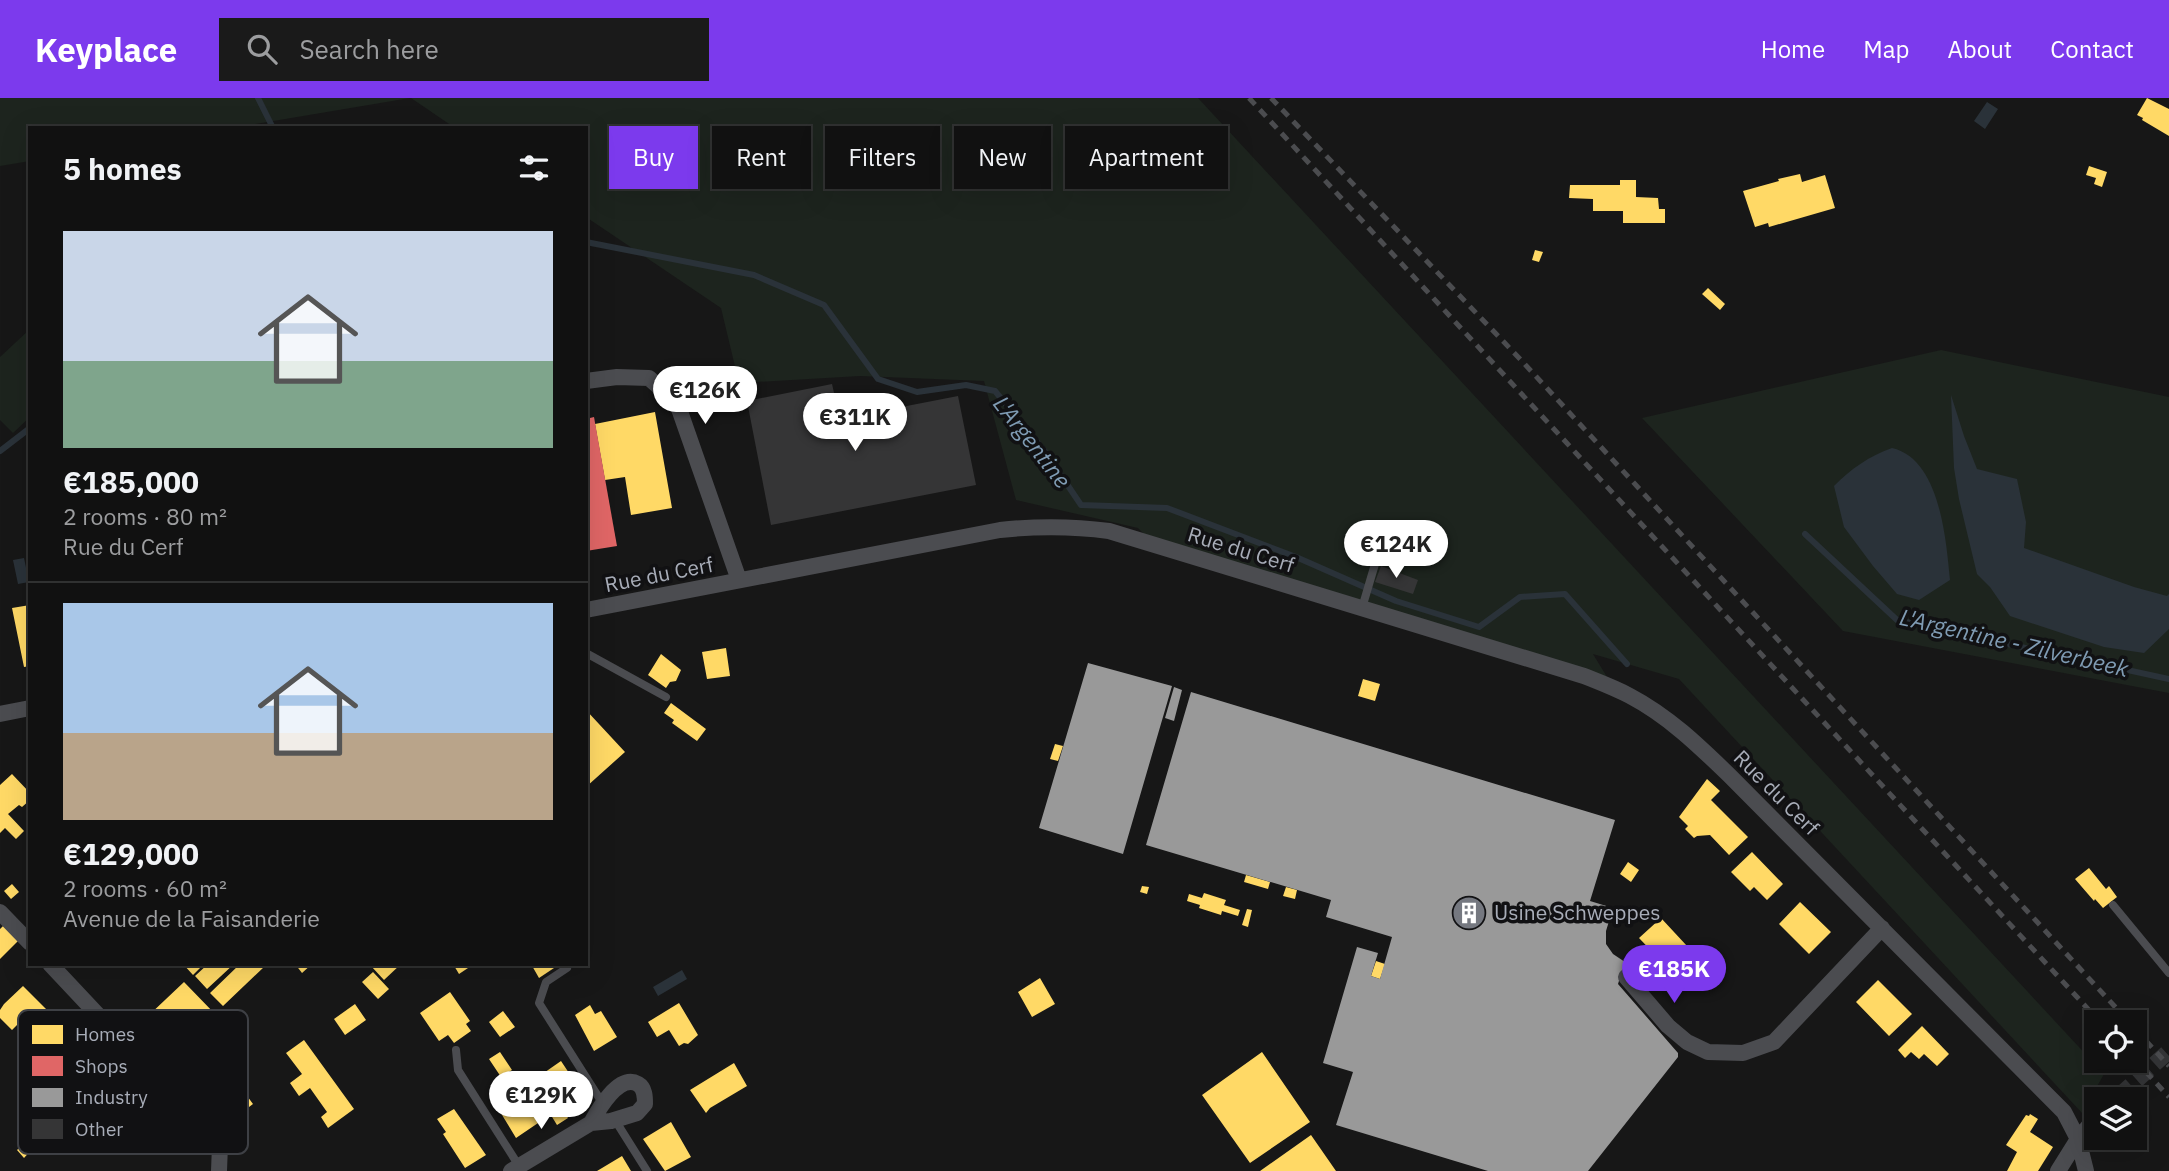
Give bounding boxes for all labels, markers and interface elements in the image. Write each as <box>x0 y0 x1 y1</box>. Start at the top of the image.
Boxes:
search box <box>219 18 709 81</box>
text: Keyplace <box>35 28 177 71</box>
icon: search <box>243 30 281 68</box>
text: Search here <box>299 32 439 66</box>
text: Home <box>1761 33 1825 65</box>
text: Map <box>1863 33 1909 65</box>
text: About <box>1947 33 2012 65</box>
text: Contact <box>2050 33 2134 65</box>
chip: Buy <box>609 126 698 189</box>
chip: Rent <box>712 126 811 189</box>
chip: Filters <box>825 126 940 189</box>
chip: New <box>954 126 1051 189</box>
chip: Apartment <box>1065 126 1228 189</box>
text: 5 homes <box>63 149 182 188</box>
icon: filters <box>515 149 553 187</box>
icon: home <box>245 276 371 402</box>
pin: €126K <box>656 366 754 426</box>
text: €126K <box>669 374 741 404</box>
water label: L'Argentine <box>987 389 1078 494</box>
pin: €311K <box>806 394 904 453</box>
text: €311K <box>819 401 891 431</box>
text: €185,000 <box>63 462 199 501</box>
text: 2 rooms · 80 m² <box>63 501 227 531</box>
street label: Rue du Cerf <box>1185 520 1298 579</box>
pin: €124K <box>1347 520 1445 580</box>
text: €124K <box>1360 528 1432 558</box>
text: Rue du Cerf <box>63 531 184 561</box>
street label: Rue du Cerf <box>602 550 716 598</box>
water label: L'Argentine - Zilverbeek <box>1897 601 2132 683</box>
icon: home <box>245 648 371 774</box>
street label: Rue du Cerf <box>1728 743 1826 841</box>
text: €129,000 <box>63 834 199 873</box>
text: 2 rooms · 60 m² <box>63 873 227 903</box>
building icon: Usine Schweppes <box>1450 894 1488 932</box>
place label: Usine Schweppes <box>1494 898 1660 926</box>
text: Avenue de la Faisanderie <box>63 903 320 933</box>
pin: €185K <box>1625 946 1723 1005</box>
text: €185K <box>1638 953 1710 983</box>
legend <box>18 1010 248 1154</box>
map controls <box>2084 1010 2147 1150</box>
button: locate <box>2084 1010 2147 1073</box>
text: Homes <box>75 1022 135 1046</box>
text: Shops <box>75 1054 128 1078</box>
pin: €129K <box>492 1072 590 1131</box>
text: €129K <box>505 1079 577 1109</box>
text: Industry <box>75 1085 148 1109</box>
button: layers <box>2084 1087 2147 1150</box>
text: Other <box>75 1117 123 1141</box>

